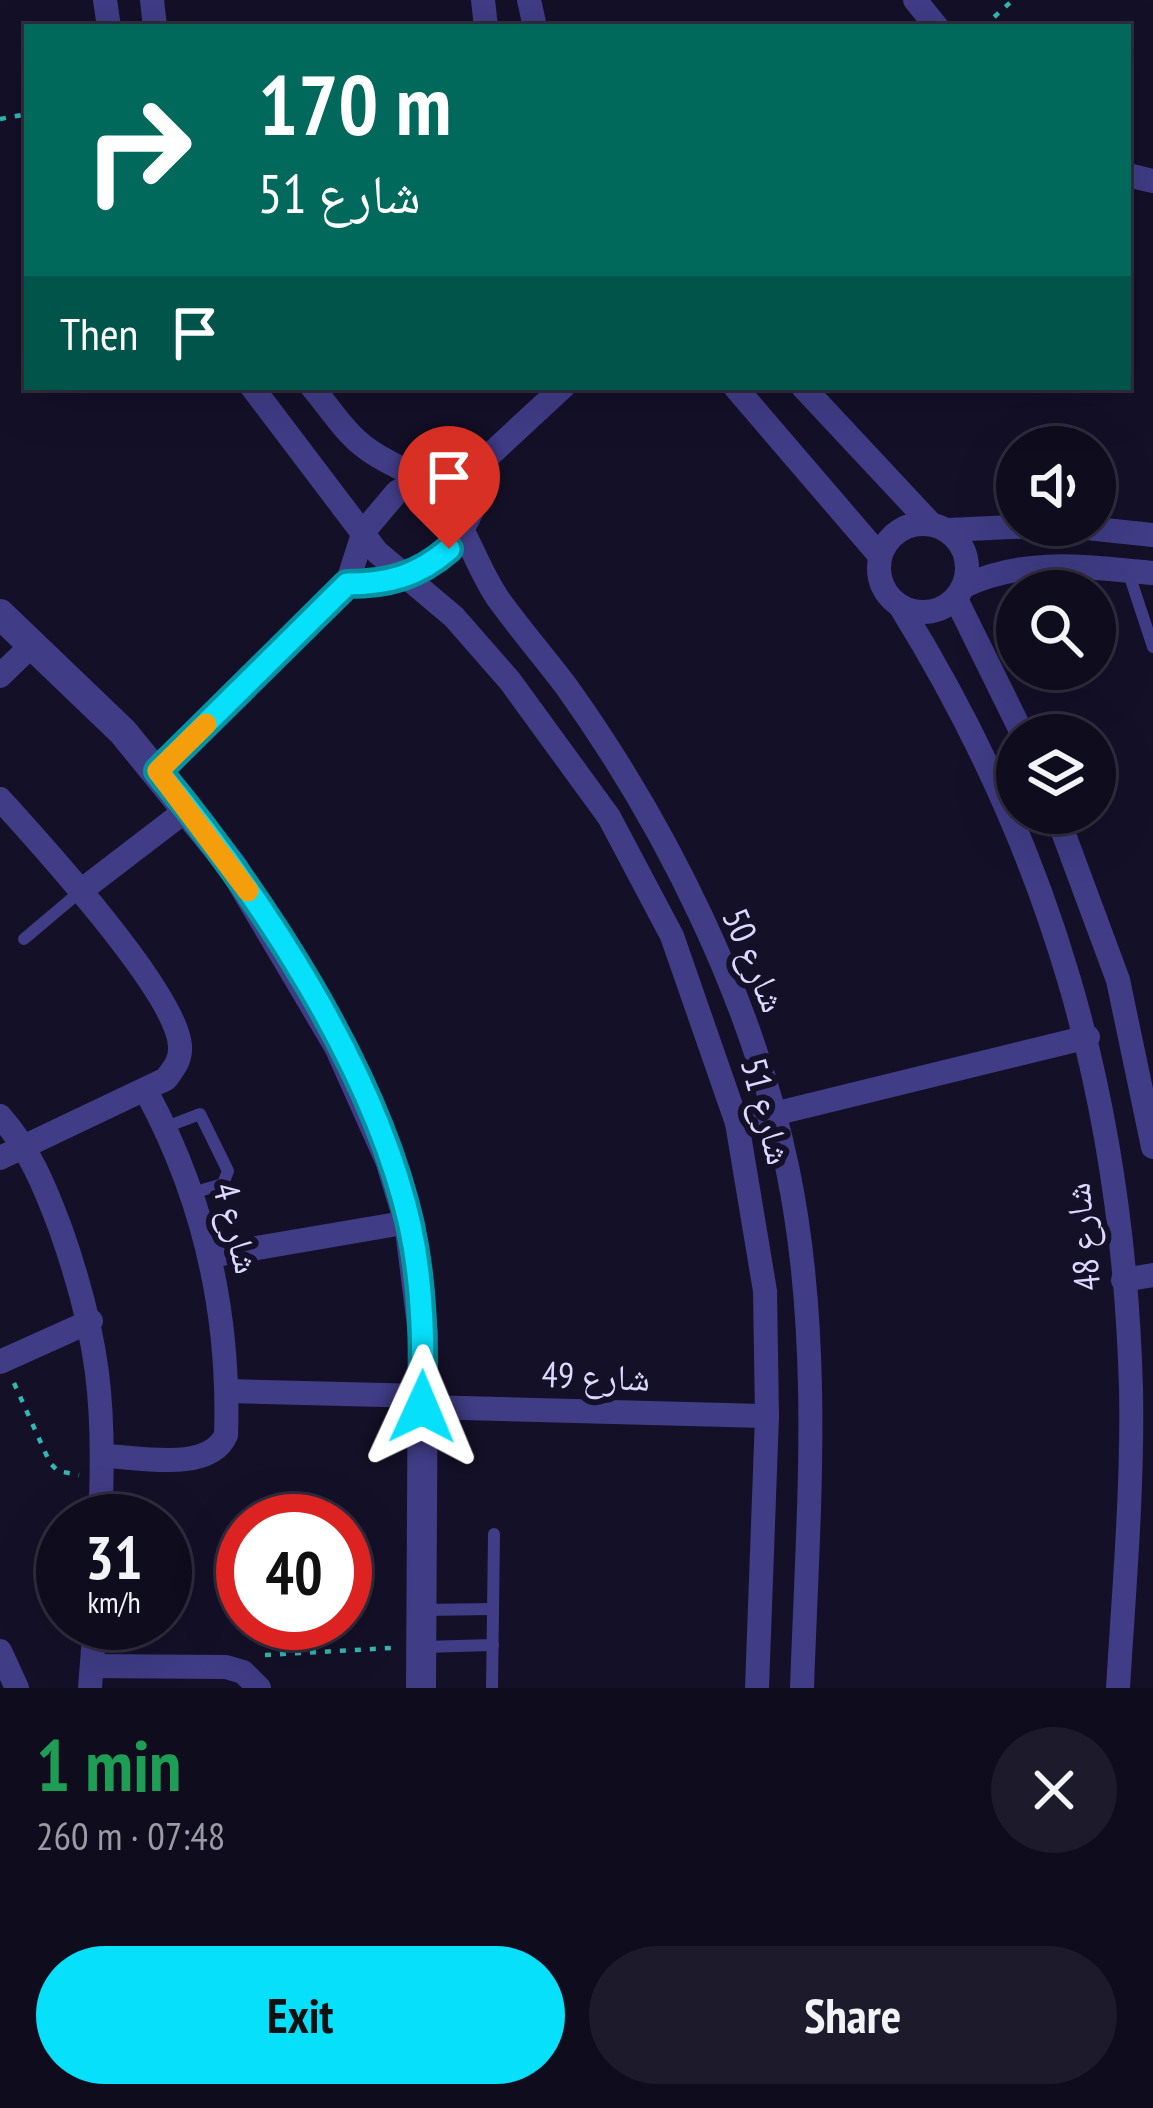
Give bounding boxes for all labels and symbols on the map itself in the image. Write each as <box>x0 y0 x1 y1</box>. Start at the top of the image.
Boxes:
pin <box>398 426 500 549</box>
street label: شارع 50 <box>713 901 798 1019</box>
street label: شارع 51 <box>731 1052 804 1169</box>
street label: شارع 4 <box>203 1177 272 1279</box>
street label: شارع 48 <box>1052 1181 1111 1293</box>
position arrow <box>359 1344 485 1470</box>
street label: شارع 49 <box>541 1350 651 1401</box>
speed limit sign: 40 <box>216 1494 372 1650</box>

